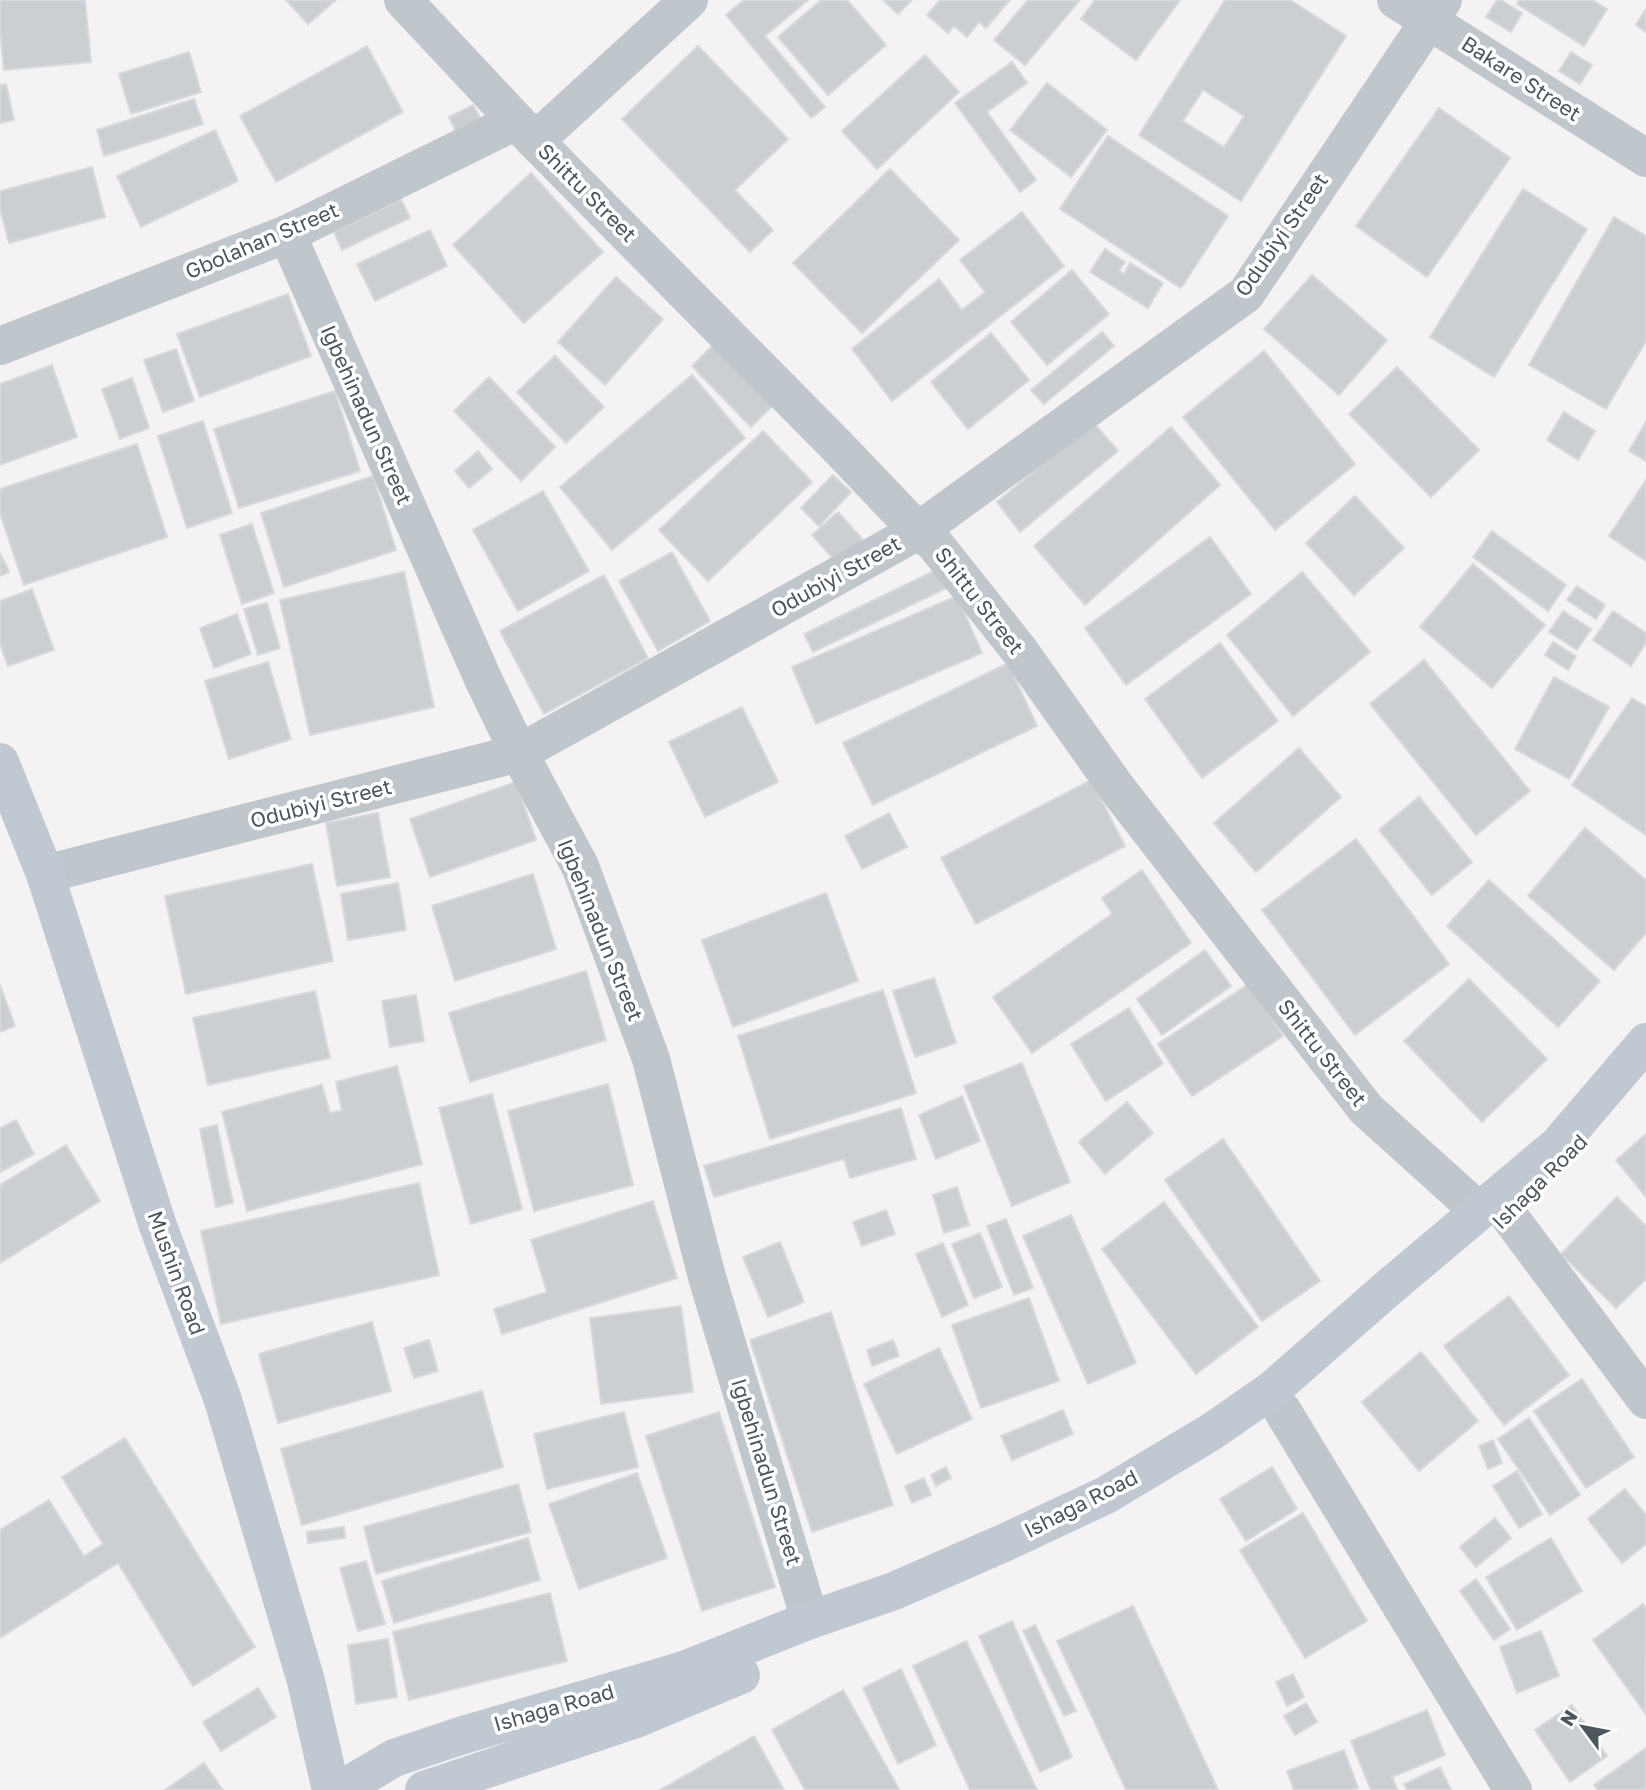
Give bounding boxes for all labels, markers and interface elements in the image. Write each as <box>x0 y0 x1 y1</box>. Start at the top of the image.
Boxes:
street label: Bakare Street <box>1457 30 1586 126</box>
street label: Shittu Street <box>533 138 642 247</box>
street label: Odubiyi Street <box>1229 168 1333 301</box>
street label: Gbolahan Street <box>181 196 342 284</box>
street label: Igbehinadun Street <box>316 321 418 508</box>
street label: Odubiyi Street <box>766 530 905 623</box>
street label: Shittu Street <box>930 542 1030 659</box>
street label: Odubiyi Street <box>248 773 394 833</box>
street label: Igbehinadun Street <box>553 835 649 1024</box>
street label: Shittu Street <box>1273 994 1373 1111</box>
street label: Ishaga Road <box>1486 1128 1592 1234</box>
street label: Mushin Road <box>142 1207 211 1338</box>
street label: Igbehinadun Street <box>726 1375 808 1568</box>
street label: Ishaga Road <box>1019 1463 1142 1543</box>
street label: Ishaga Road <box>491 1677 617 1737</box>
north arrow <box>1548 1692 1618 1762</box>
text: N <box>1555 1706 1582 1730</box>

